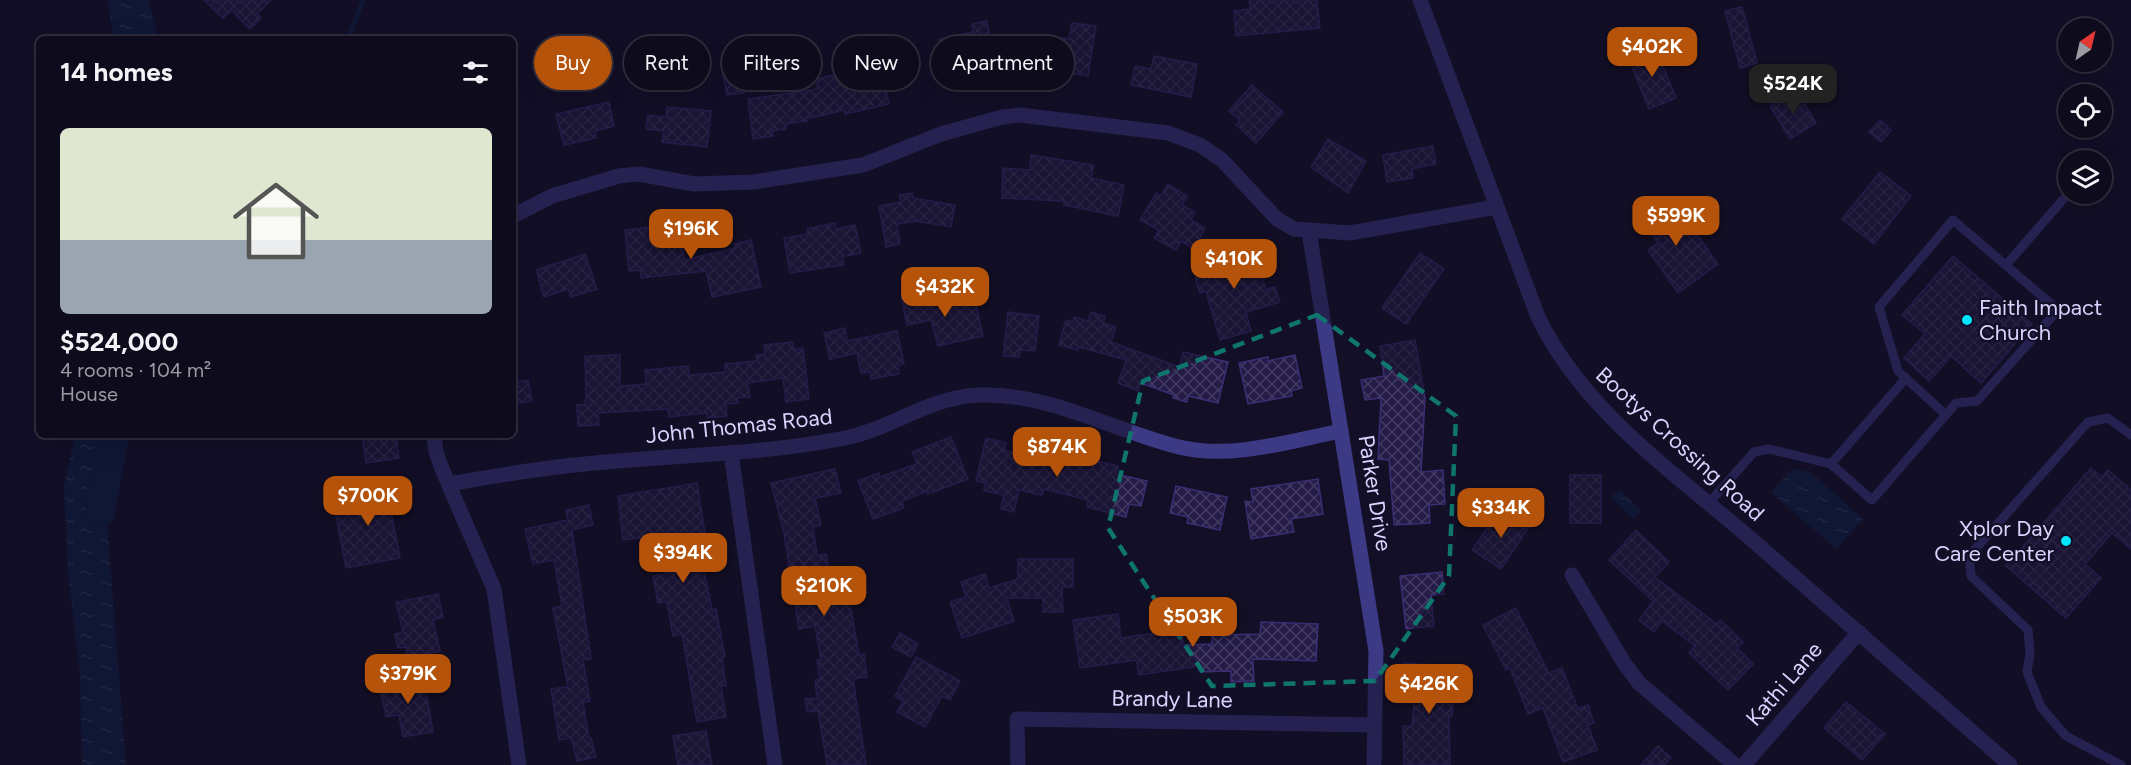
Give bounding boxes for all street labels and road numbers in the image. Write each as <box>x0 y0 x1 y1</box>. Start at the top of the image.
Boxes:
street label: Bootys Crossing Road <box>1590 361 1770 527</box>
street label: John Thomas Road <box>644 403 834 449</box>
street label: Parker Drive <box>1352 433 1398 553</box>
street label: Kathi Lane <box>1740 636 1828 732</box>
street label: Brandy Lane <box>1111 684 1233 714</box>

